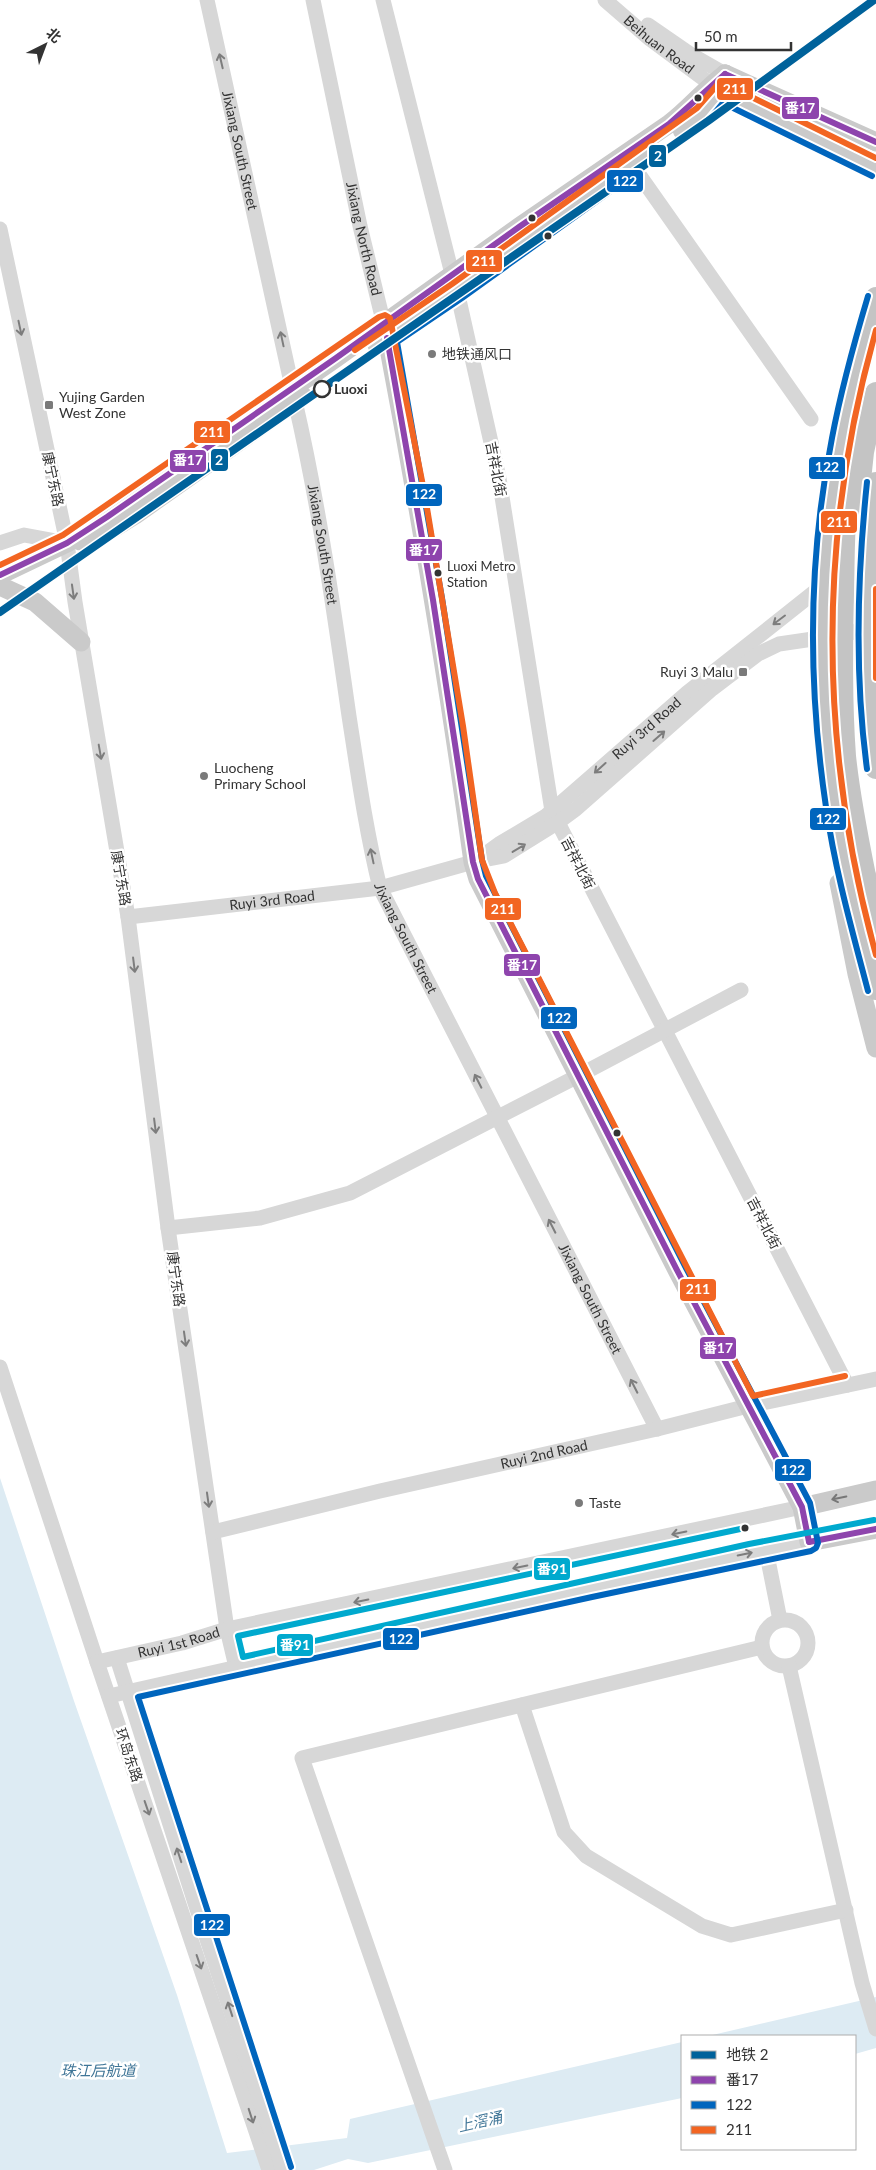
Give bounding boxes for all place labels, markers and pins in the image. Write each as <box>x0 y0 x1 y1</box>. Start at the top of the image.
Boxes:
unlabelled marker <box>693 93 703 103</box>
unlabelled marker <box>527 213 537 223</box>
unlabelled marker <box>543 231 553 241</box>
place label: 地铁通风口 <box>442 345 512 362</box>
marker: 地铁通风口 <box>426 348 438 360</box>
marker: Luoxi <box>313 380 331 398</box>
place label: Luoxi <box>334 380 367 397</box>
place label: Yujing Garden West Zone <box>59 388 145 421</box>
marker: Yujing Garden West Zone <box>43 399 55 411</box>
place label: Luoxi Metro Station <box>447 558 516 590</box>
marker: Luoxi Metro Station <box>433 568 443 578</box>
place label: Ruyi 3 Malu <box>660 663 733 680</box>
marker: Ruyi 3 Malu <box>737 666 749 678</box>
place label: Luocheng Primary School <box>214 759 306 792</box>
marker: Luocheng Primary School <box>198 770 210 782</box>
unlabelled marker <box>612 1128 622 1138</box>
place label: Taste <box>589 1494 621 1511</box>
marker: Taste <box>573 1497 585 1509</box>
unlabelled marker <box>740 1523 750 1533</box>

